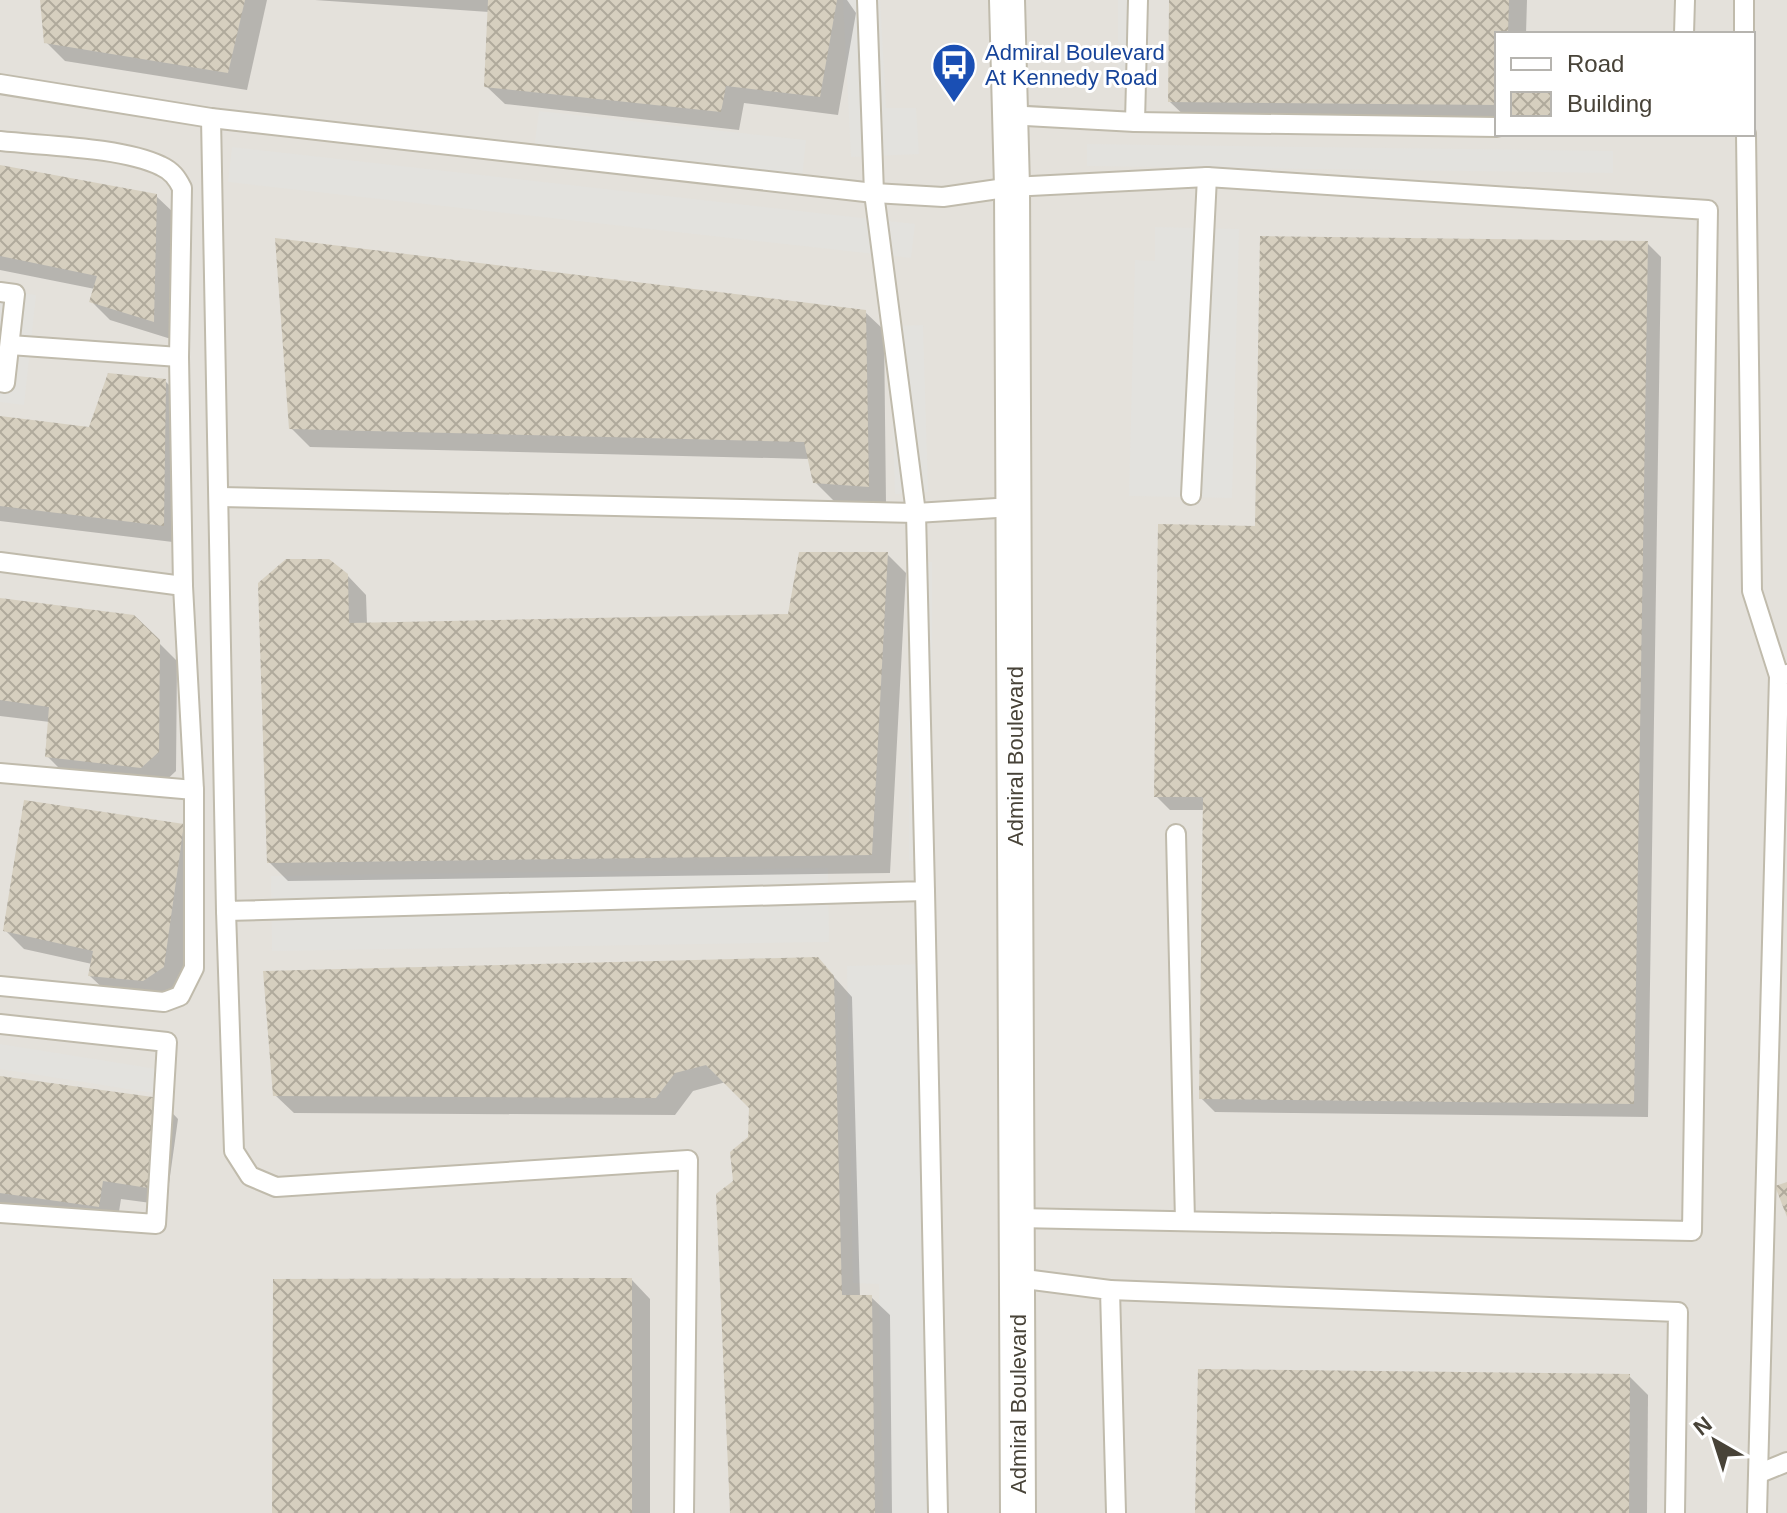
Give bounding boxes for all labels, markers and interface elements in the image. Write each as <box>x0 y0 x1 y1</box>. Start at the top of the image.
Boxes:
legend <box>1495 32 1755 136</box>
place label: Admiral Boulevard At Kennedy Road <box>985 40 1165 90</box>
bus stop icon: Admiral Boulevard At Kennedy Road <box>930 41 978 104</box>
text: Road <box>1567 50 1624 77</box>
text: Building <box>1567 90 1652 117</box>
street label: Admiral Boulevard <box>1003 666 1028 846</box>
street label: Admiral Boulevard <box>1006 1314 1031 1494</box>
north arrow <box>1675 1401 1755 1481</box>
text: N <box>1689 1411 1717 1441</box>

